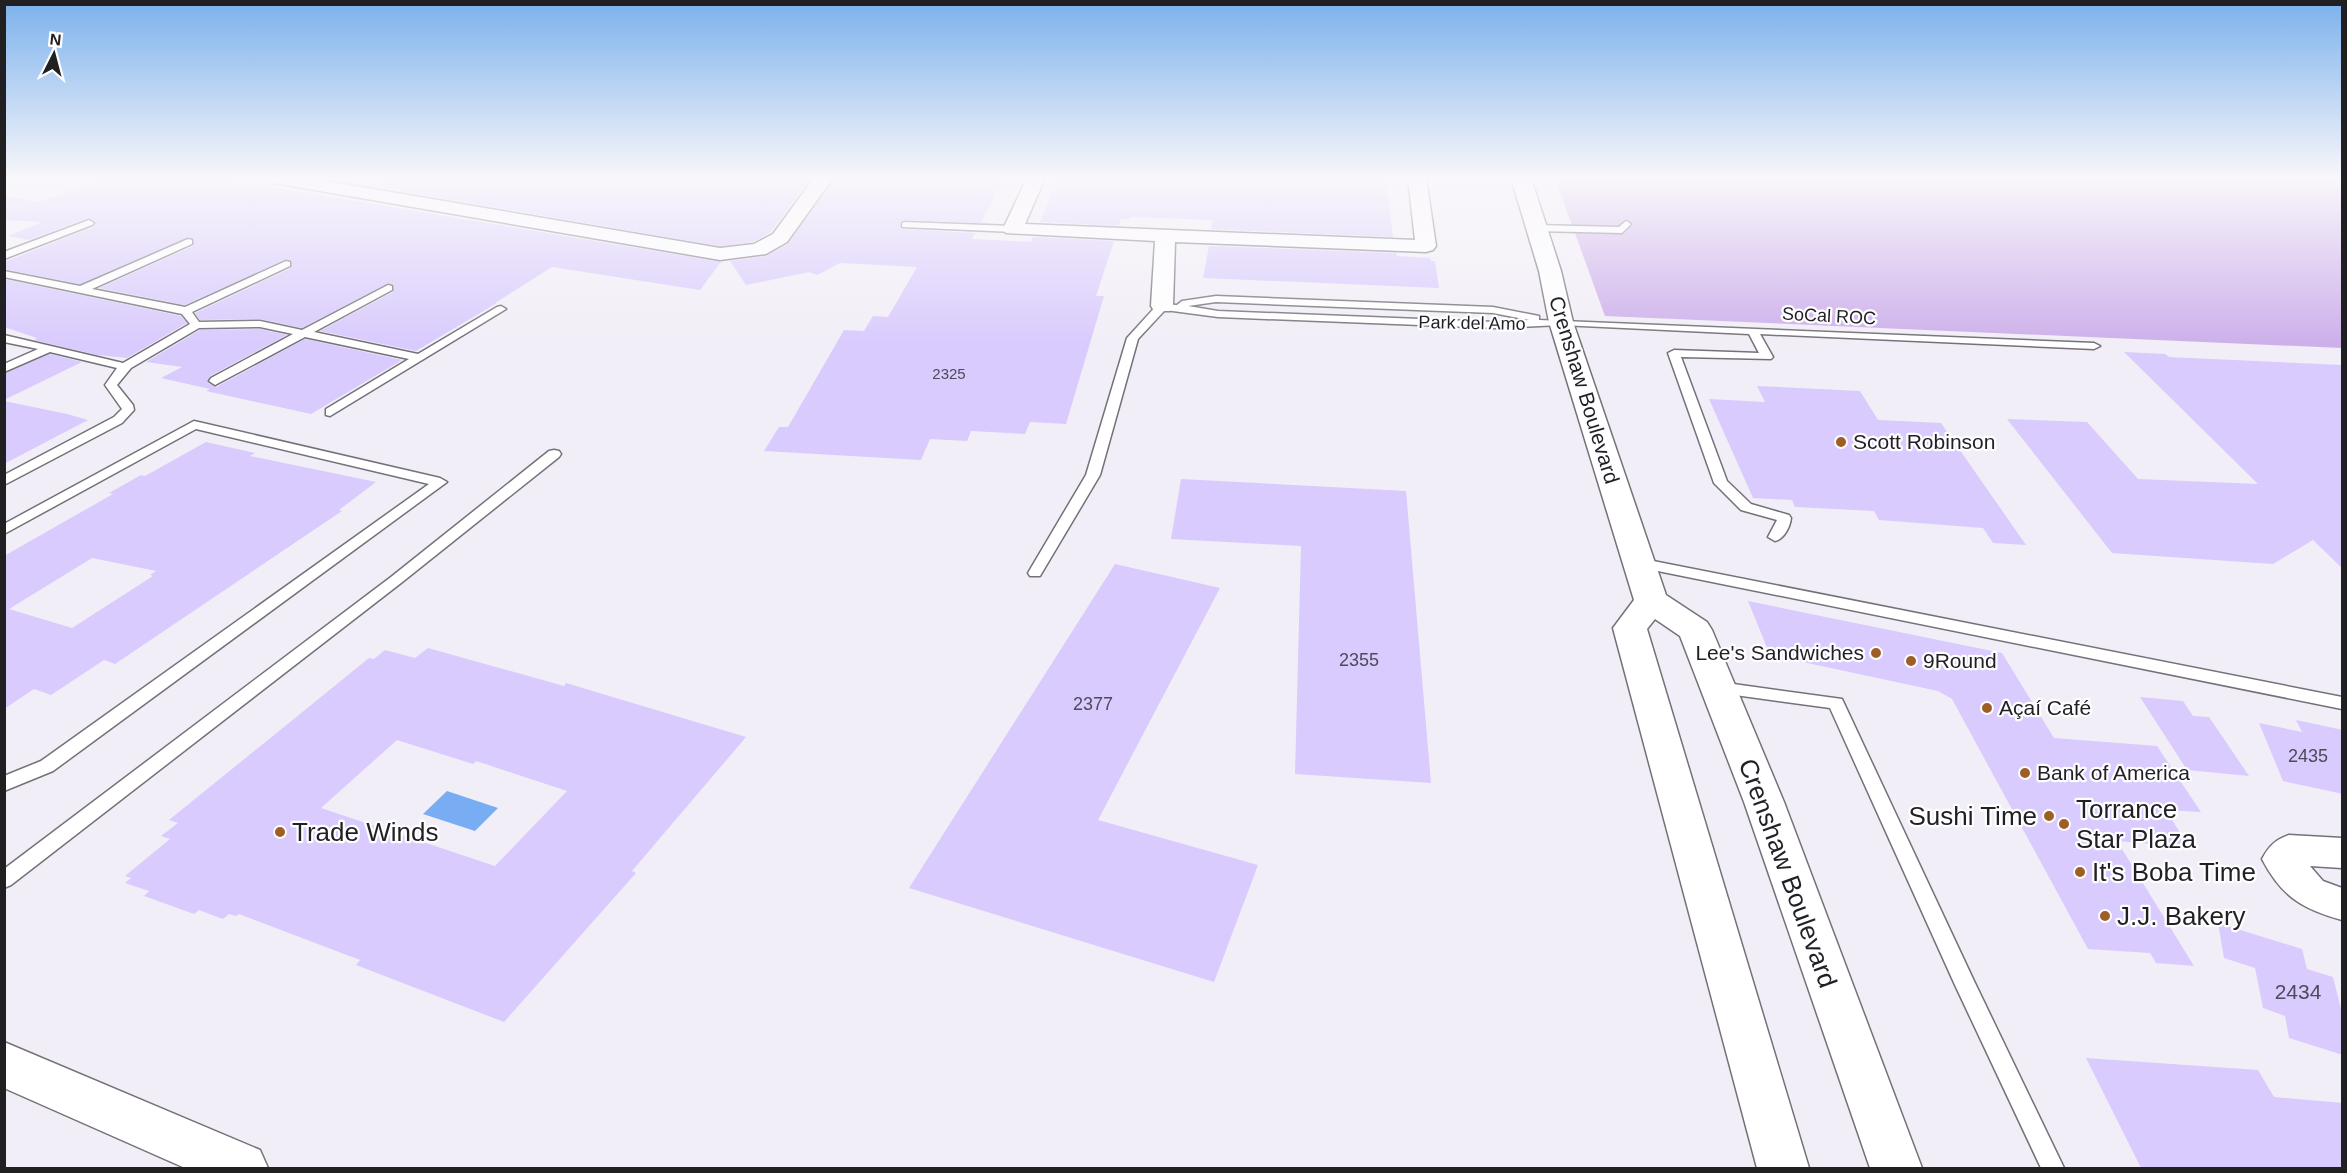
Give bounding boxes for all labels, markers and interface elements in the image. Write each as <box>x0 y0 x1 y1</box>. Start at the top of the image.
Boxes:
north arrow <box>24 24 84 84</box>
text: N <box>49 31 62 49</box>
street label: Crenshaw Boulevard <box>1545 293 1624 486</box>
street label: SoCal ROC <box>1782 304 1876 328</box>
street label: Park del Amo <box>1418 312 1526 334</box>
house number: 2325 <box>932 365 966 382</box>
place label: Scott Robinson <box>1853 430 1995 453</box>
marker: Scott Robinson <box>1834 435 1848 449</box>
place label: Lee's Sandwiches <box>1695 641 1864 664</box>
marker: Lee's Sandwiches <box>1869 646 1883 660</box>
place label: 9Round <box>1923 649 1997 672</box>
house number: 2355 <box>1339 650 1379 670</box>
marker: 9Round <box>1904 654 1918 668</box>
house number: 2377 <box>1073 694 1113 714</box>
place label: Açaí Café <box>1999 696 2091 719</box>
marker: Açaí Café <box>1980 701 1994 715</box>
house number: 2435 <box>2288 746 2328 766</box>
street label: Crenshaw Boulevard <box>1733 754 1843 992</box>
place label: Bank of America <box>2037 761 2190 784</box>
marker: Bank of America <box>2018 766 2032 780</box>
place label: Torrance Star Plaza <box>2076 794 2196 854</box>
place label: Sushi Time <box>1908 801 2037 831</box>
marker: Sushi Time <box>2042 809 2056 823</box>
place label: Trade Winds <box>292 817 438 847</box>
marker: Torrance Star Plaza <box>2057 817 2071 831</box>
marker: Trade Winds <box>273 825 287 839</box>
place label: It's Boba Time <box>2092 857 2256 887</box>
marker: It's Boba Time <box>2073 865 2087 879</box>
place label: J.J. Bakery <box>2117 901 2246 931</box>
marker: J.J. Bakery <box>2098 909 2112 923</box>
house number: 2434 <box>2275 980 2322 1003</box>

